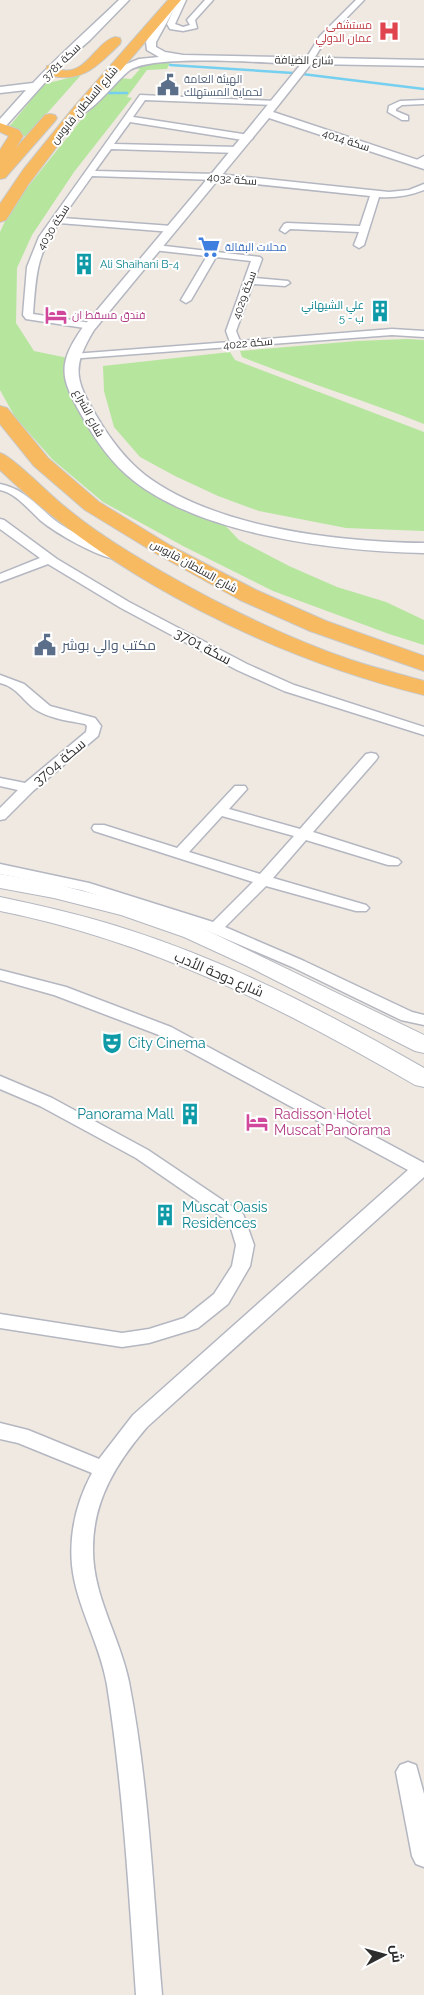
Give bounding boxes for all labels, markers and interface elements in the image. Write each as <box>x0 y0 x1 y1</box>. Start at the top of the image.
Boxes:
hospital icon: مستشفى عمان الدولي <box>376 18 402 44</box>
place label: مستشفى عمان الدولي <box>316 19 372 47</box>
street label: سكة 3781 <box>39 41 83 84</box>
street label: شارع الضيافة <box>274 53 334 69</box>
street label: شارع السلطان قابوس <box>48 64 121 147</box>
public building icon: الهيئة العامة لحماية المستهلك <box>155 72 181 98</box>
place label: الهيئة العامة لحماية المستهلك <box>184 73 262 99</box>
street label: سكة 4014 <box>321 127 371 154</box>
street label: سكة 4032 <box>207 171 257 188</box>
street label: سكة 4030 <box>34 202 72 252</box>
supermarket icon: محلات البقالة <box>196 234 222 260</box>
place label: محلات البقالة <box>225 241 286 254</box>
building icon: Ali Shaihani B-4 <box>71 251 97 277</box>
place label: Ali Shaihani B-4 <box>100 258 179 271</box>
street label: سكة 4029 <box>230 269 259 321</box>
building icon: علي الشيهاني ب - 5 <box>367 298 393 324</box>
place label: علي الشيهاني ب - 5 <box>301 299 364 325</box>
hotel icon: فندق مسقط ان <box>43 302 69 328</box>
place label: فندق مسقط ان <box>72 309 146 322</box>
street label: سكة 4022 <box>223 335 273 352</box>
street label: شارع الشراع <box>70 387 106 440</box>
street label: شارع السلطان قابوس <box>148 537 239 597</box>
street label: سكة 3701 <box>172 624 234 668</box>
public building icon: مكتب والي بوشر <box>32 632 58 658</box>
place label: مكتب والي بوشر <box>61 637 156 657</box>
street label: سكة 3704 <box>30 735 88 789</box>
street label: شارع دوحة الأدب <box>172 948 266 1001</box>
theatre icon: City Cinema <box>99 1030 125 1056</box>
place label: City Cinema <box>128 1035 206 1051</box>
building icon: Panorama Mall <box>177 1101 203 1127</box>
place label: Panorama Mall <box>77 1106 174 1122</box>
place label: Radisson Hotel Muscat Panorama <box>274 1106 391 1138</box>
hotel icon: Radisson Hotel Muscat Panorama <box>244 1109 270 1135</box>
place label: Muscat Oasis Residences <box>182 1199 268 1231</box>
building icon: Muscat Oasis Residences <box>152 1202 178 1228</box>
north arrow <box>359 1930 409 1980</box>
text: ش <box>387 1944 406 1964</box>

